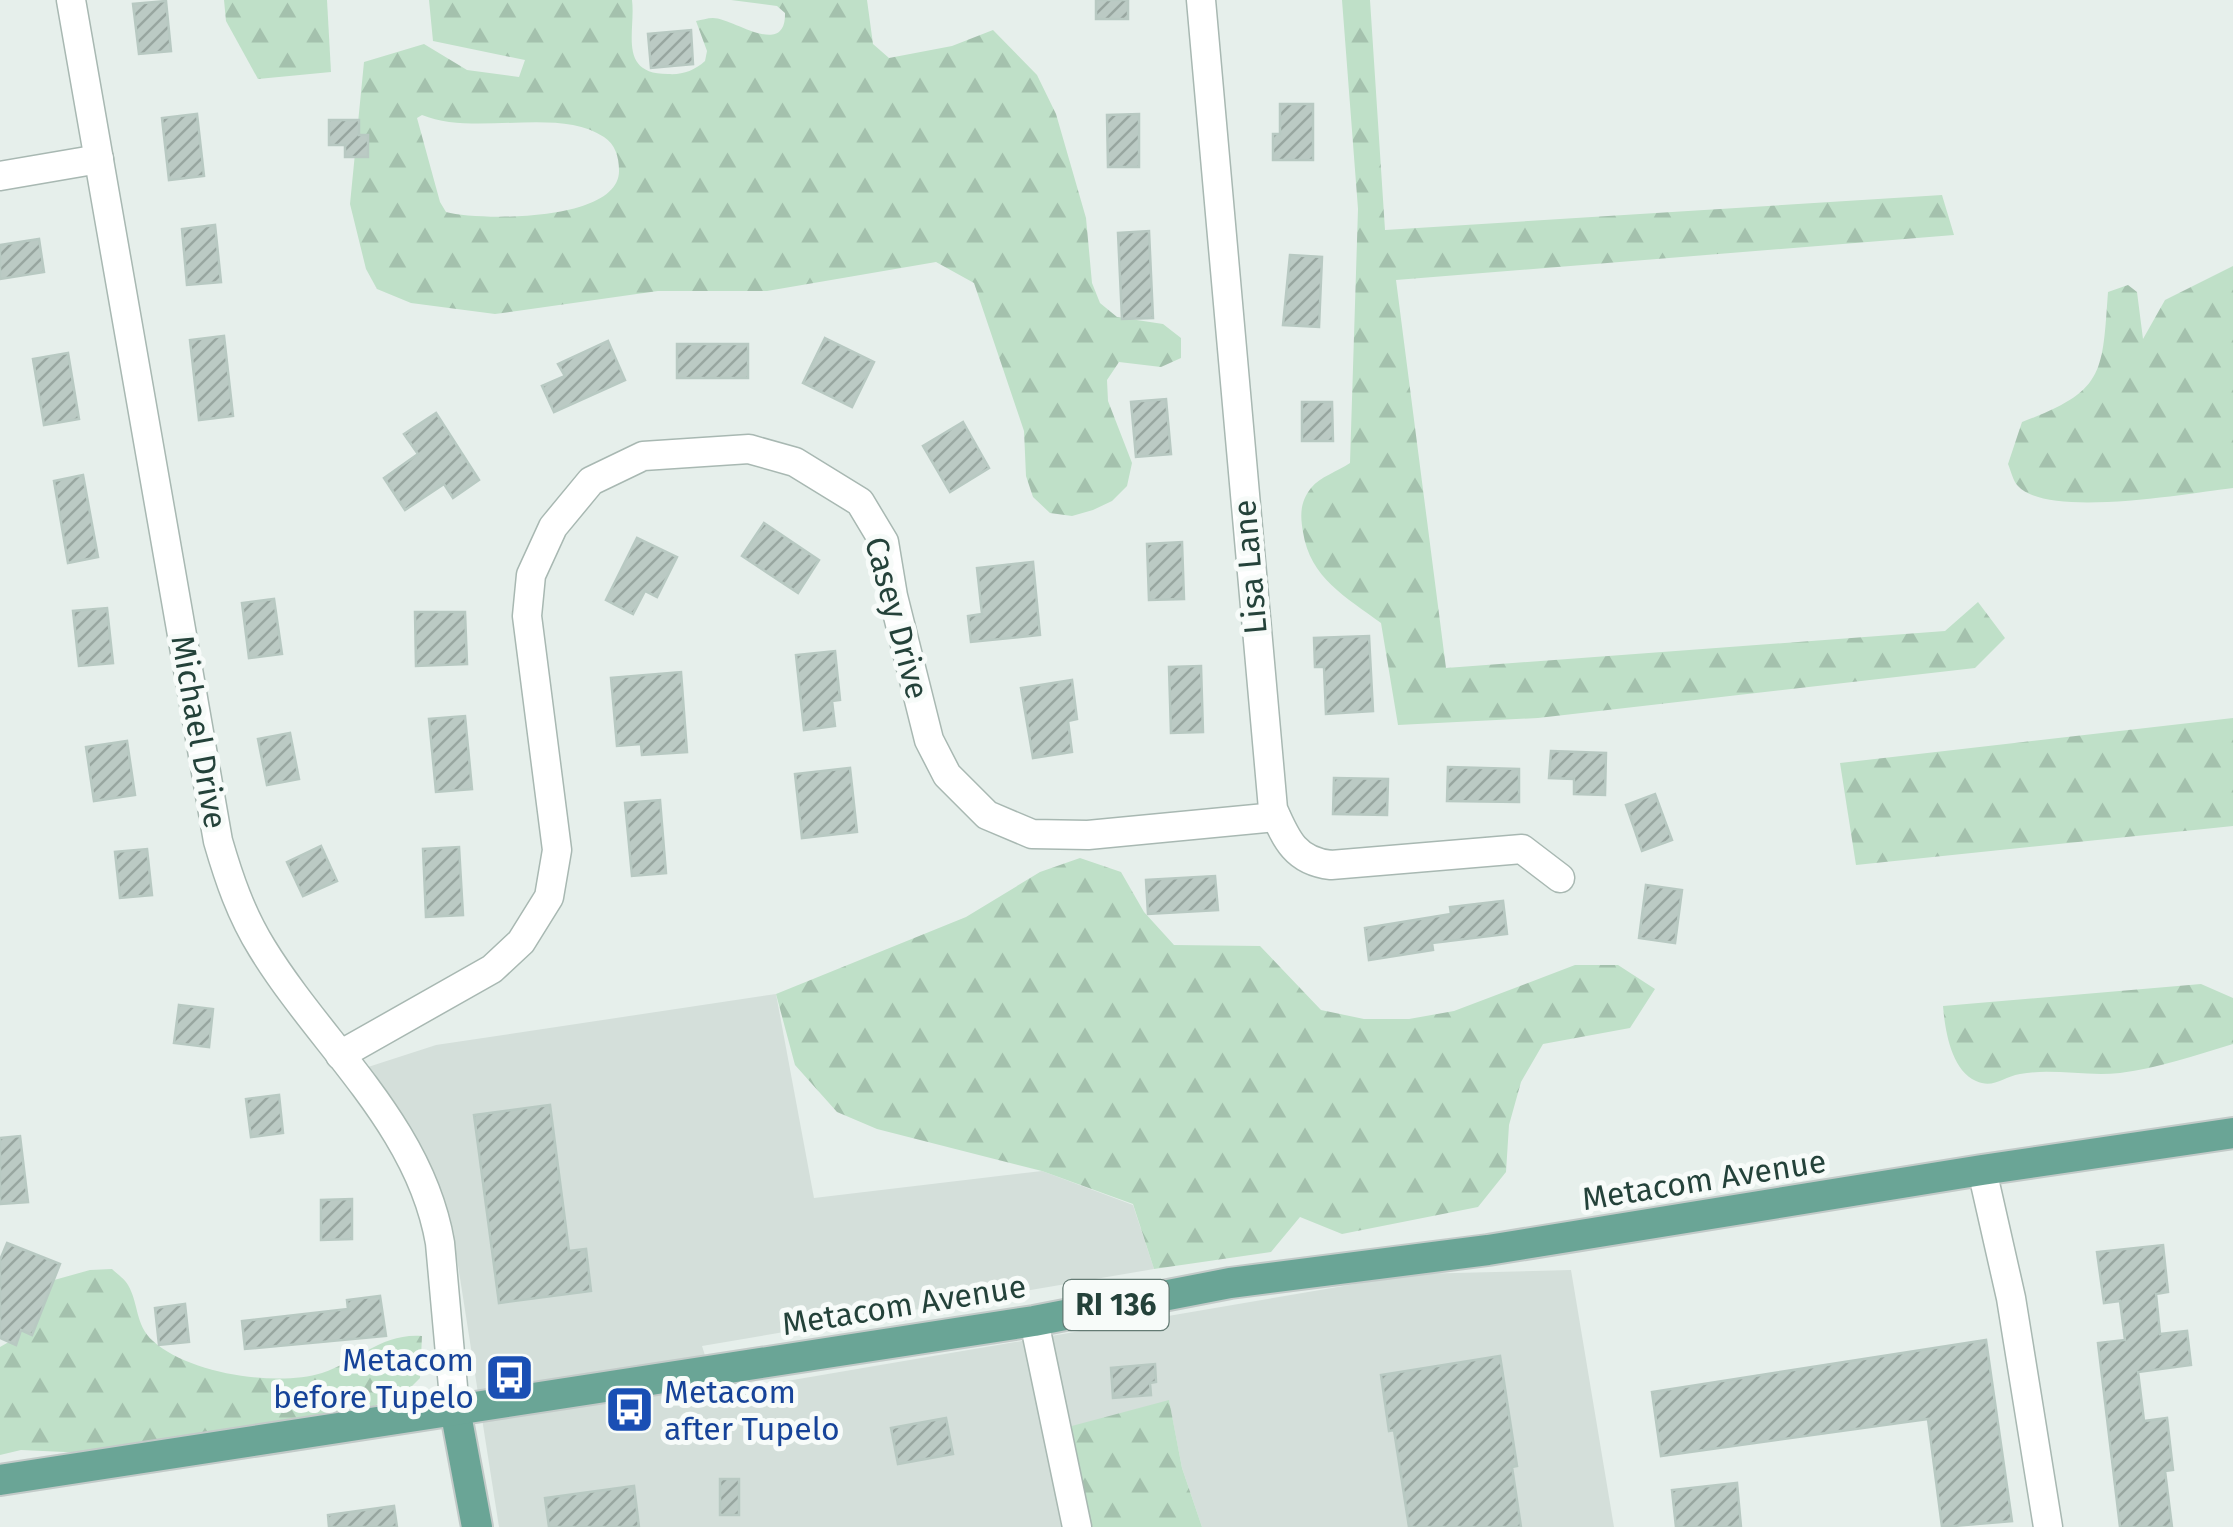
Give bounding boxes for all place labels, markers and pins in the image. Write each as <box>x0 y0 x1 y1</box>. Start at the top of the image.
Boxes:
place label: Metacom before Tupelo <box>273 1341 474 1416</box>
bus stop icon: Metacom before Tupelo <box>483 1352 535 1404</box>
place label: Metacom after Tupelo <box>664 1373 840 1448</box>
bus stop icon: Metacom after Tupelo <box>603 1384 655 1436</box>

